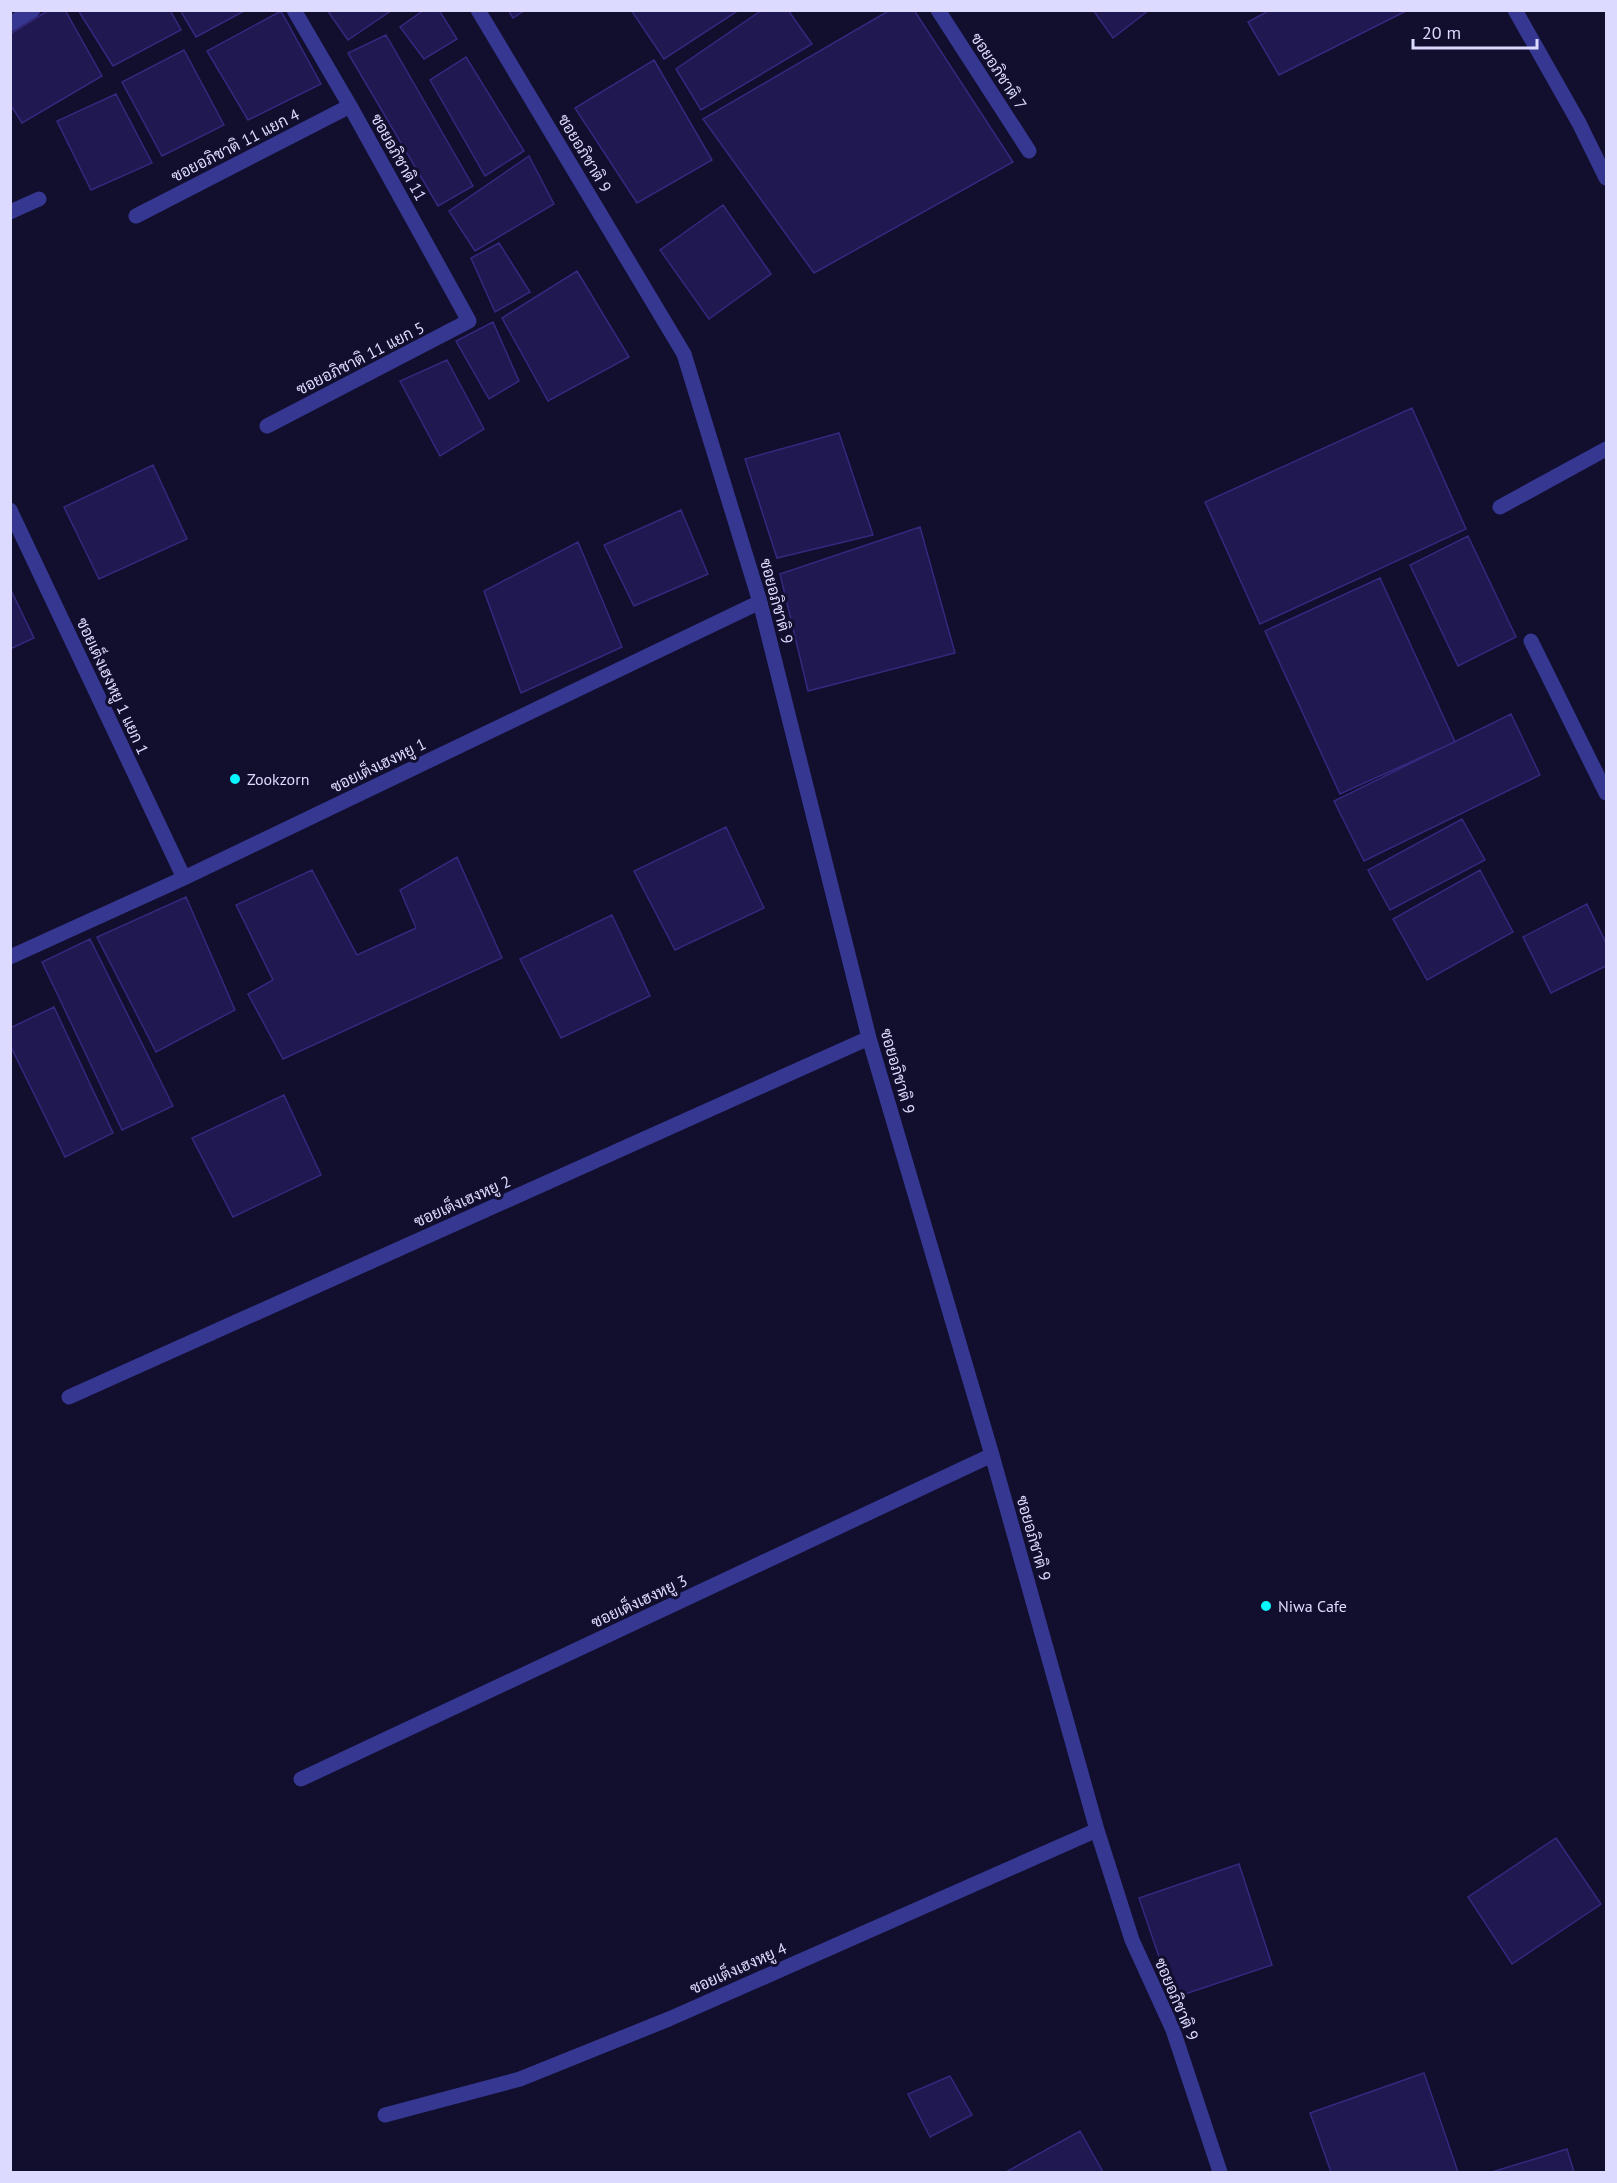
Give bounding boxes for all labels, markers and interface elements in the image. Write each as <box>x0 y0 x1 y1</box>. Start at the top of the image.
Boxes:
scale bar <box>1413 12 1538 50</box>
text: 20 m <box>1422 21 1461 44</box>
street label: ซอยอภิชาติ 7 <box>967 29 1031 113</box>
street label: ซอยอภิชาติ 11 แยก 4 <box>167 104 303 186</box>
street label: ซอยอภิชาติ 11 <box>367 110 431 204</box>
street label: ซอยอภิชาติ 9 <box>554 110 616 196</box>
street label: ซอยอภิชาติ 11 แยก 5 <box>292 317 428 399</box>
street label: ซอยอภิชาติ 9 <box>756 556 798 646</box>
street label: ซอยเต็งเฮงหยู 1 แยก 1 <box>71 613 156 759</box>
street label: ซอยเต็งเฮงหยู 1 <box>326 731 430 799</box>
place label: Zookzorn <box>247 769 309 789</box>
marker: Zookzorn <box>228 772 242 786</box>
street label: ซอยอภิชาติ 9 <box>876 1026 920 1116</box>
street label: ซอยเต็งเฮงหยู 2 <box>409 1168 514 1233</box>
street label: ซอยอภิชาติ 9 <box>1012 1493 1056 1583</box>
street label: ซอยเต็งเฮงหยู 3 <box>586 1567 691 1634</box>
place label: Niwa Cafe <box>1278 1596 1347 1616</box>
marker: Niwa Cafe <box>1259 1599 1273 1613</box>
street label: ซอยเต็งเฮงหยู 4 <box>685 1935 791 2000</box>
street label: ซอยอภิชาติ 9 <box>1151 1955 1203 2043</box>

